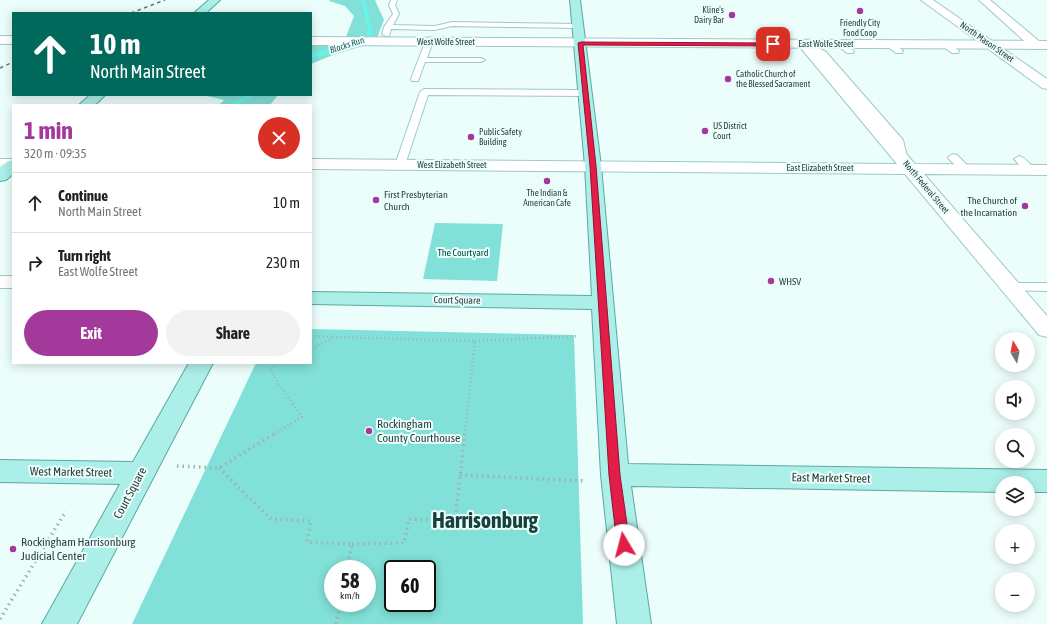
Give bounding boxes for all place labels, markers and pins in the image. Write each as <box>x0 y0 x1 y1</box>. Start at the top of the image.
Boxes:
place label: Kline's Dairy Bar <box>694 5 724 25</box>
marker: Friendly City Food Coop <box>855 6 865 16</box>
marker: Kline's Dairy Bar <box>727 10 737 20</box>
place label: Friendly City Food Coop <box>840 18 881 38</box>
pin <box>756 27 790 61</box>
place label: Catholic Church of the Blessed Sacrament <box>736 69 811 89</box>
marker: Catholic Church of the Blessed Sacrament <box>723 74 733 84</box>
place label: US District Court <box>713 121 747 141</box>
marker: US District Court <box>700 126 710 136</box>
place label: Public Safety Building <box>479 127 522 147</box>
marker: Public Safety Building <box>466 132 476 142</box>
marker: The Indian & American Cafe <box>542 176 552 186</box>
place label: The Indian & American Cafe <box>523 188 571 208</box>
place label: First Presbyterian Church <box>384 189 448 212</box>
marker: First Presbyterian Church <box>371 195 381 205</box>
place label: The Church of the Incarnation <box>960 195 1017 218</box>
marker: The Church of the Incarnation <box>1020 201 1030 211</box>
marker: WHSV <box>766 276 776 286</box>
place label: WHSV <box>779 276 801 287</box>
place label: Rockingham County Courthouse <box>377 417 460 445</box>
marker: Rockingham County Courthouse <box>364 426 374 436</box>
place label: Rockingham Harrisonburg Judicial Center <box>21 535 136 563</box>
marker: Rockingham Harrisonburg Judicial Center <box>8 544 18 554</box>

